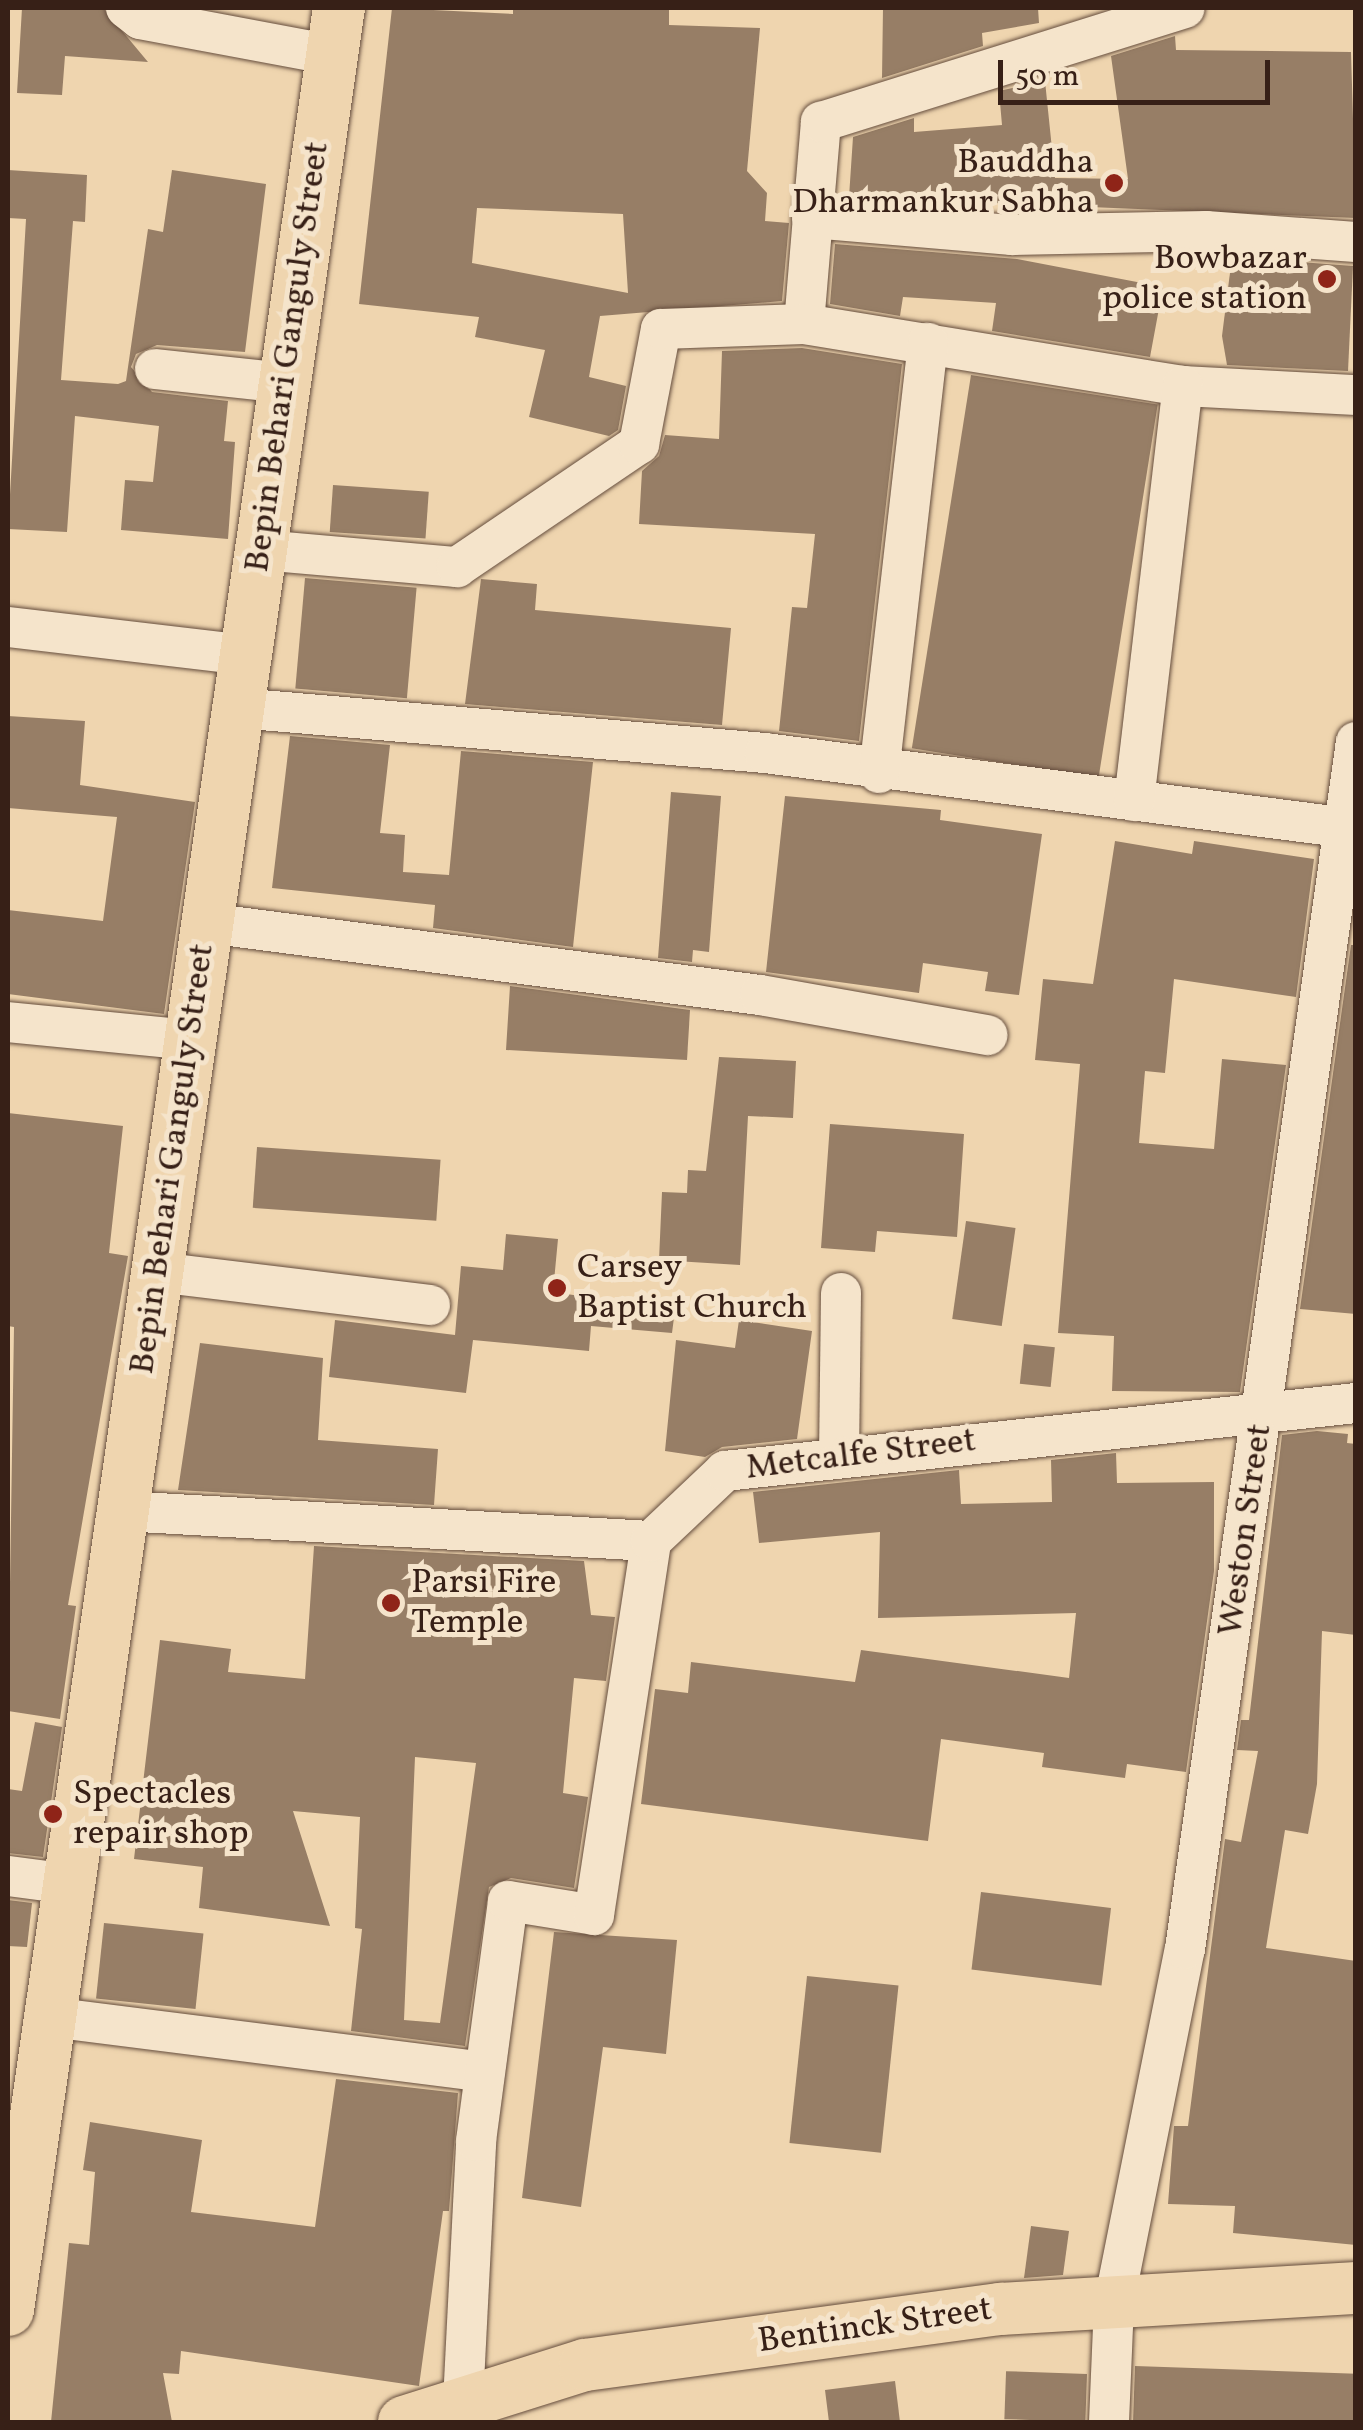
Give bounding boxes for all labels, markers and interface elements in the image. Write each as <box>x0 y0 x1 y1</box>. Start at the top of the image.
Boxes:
scale bar <box>1003 40 1276 102</box>
text: 50 m <box>1015 56 1079 98</box>
street label: Bepin Behari Ganguly Street <box>237 138 339 576</box>
place label: Bauddha Dharmankur Sabha <box>792 142 1094 224</box>
marker: Bauddha Dharmankur Sabha <box>1103 172 1125 194</box>
place label: Bowbazar police station <box>1102 238 1307 320</box>
marker: Bowbazar police station <box>1316 268 1338 290</box>
street label: Bepin Behari Ganguly Street <box>122 940 224 1378</box>
place label: Carsey Baptist Church <box>577 1247 807 1329</box>
marker: Carsey Baptist Church <box>546 1277 568 1299</box>
street label: Metcalfe Street <box>744 1420 978 1490</box>
street label: Weston Street <box>1210 1421 1282 1639</box>
place label: Parsi Fire Temple <box>411 1562 556 1644</box>
marker: Parsi Fire Temple <box>380 1592 402 1614</box>
place label: Spectacles repair shop <box>73 1773 248 1855</box>
marker: Spectacles repair shop <box>42 1803 64 1825</box>
street label: Bentinck Street <box>755 2289 995 2363</box>

